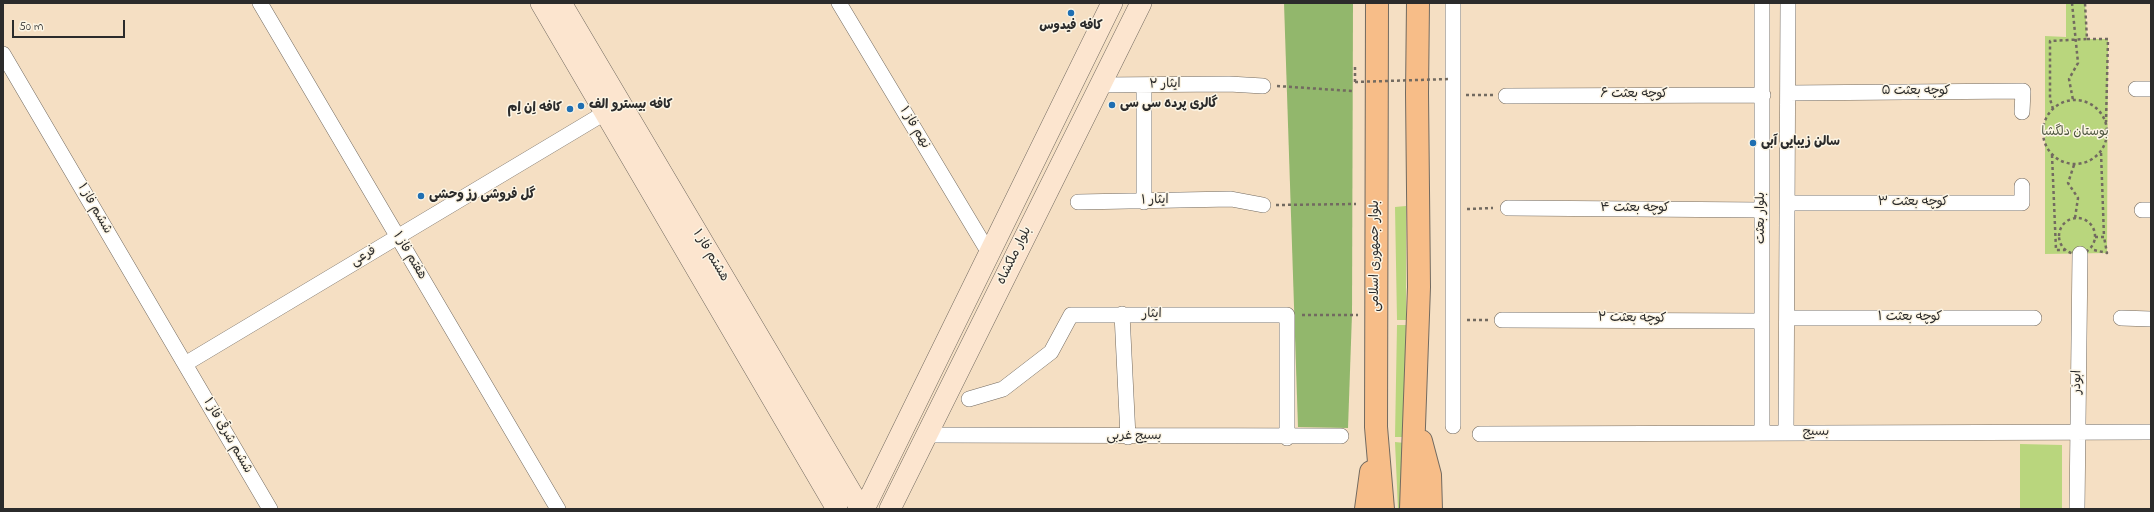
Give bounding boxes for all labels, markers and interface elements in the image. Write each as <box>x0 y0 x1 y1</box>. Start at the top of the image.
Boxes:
marker: كافه فيدوس <box>1066 8 1076 18</box>
scale bar <box>14 12 127 38</box>
text: 50 m <box>19 18 43 36</box>
place label: كافه فيدوس <box>1039 19 1103 35</box>
street label: ایثار ۲ <box>1149 77 1181 93</box>
street label: کوچه بعثت ۵ <box>1882 84 1950 100</box>
street label: کوچه بعثت ۶ <box>1600 87 1668 103</box>
place label: گالری پرده سی سی <box>1120 97 1218 113</box>
place label: کافه بیسترو الف <box>589 98 673 114</box>
marker: گالری پرده سی سی <box>1107 100 1117 110</box>
place label: کافه اِن اِم <box>508 101 562 117</box>
marker: کافه بیسترو الف <box>576 101 586 111</box>
marker: کافه اِن اِم <box>565 104 575 114</box>
street label: نهم فاز ۱ <box>895 104 933 152</box>
park label: بوستان دلگشا <box>2041 125 2109 141</box>
place label: سالن زیبایی آبی <box>1761 135 1840 151</box>
marker: سالن زیبایی آبی <box>1748 138 1758 148</box>
street label: ششم فاز ۱ <box>73 181 115 237</box>
place label: گل فروشی رز وحشی <box>429 188 536 204</box>
marker: گل فروشی رز وحشی <box>416 191 426 201</box>
street label: بلوار بعثت <box>1754 192 1770 244</box>
street label: ایثار ۱ <box>1141 193 1169 209</box>
street label: کوچه بعثت ۳ <box>1878 195 1948 211</box>
street label: بلوار جمهوری اسلامی <box>1368 200 1384 312</box>
street label: کوچه بعثت ۴ <box>1600 201 1670 217</box>
street label: بلوار ملکشاه <box>994 224 1036 288</box>
street label: هشتم فاز ۱ <box>688 227 732 285</box>
street label: هفتم فاز ۱ <box>389 229 429 283</box>
street label: فرعی <box>348 243 380 271</box>
street label: ایثار <box>1142 307 1162 323</box>
street label: کوچه بعثت ۱ <box>1878 310 1942 326</box>
street label: کوچه بعثت ۲ <box>1598 311 1666 327</box>
street label: ابوذر <box>2070 370 2086 394</box>
street label: ششم شرقی فاز ۱ <box>199 395 255 477</box>
street label: بسیج <box>1803 425 1829 441</box>
street label: بسیج غربی <box>1106 429 1162 445</box>

